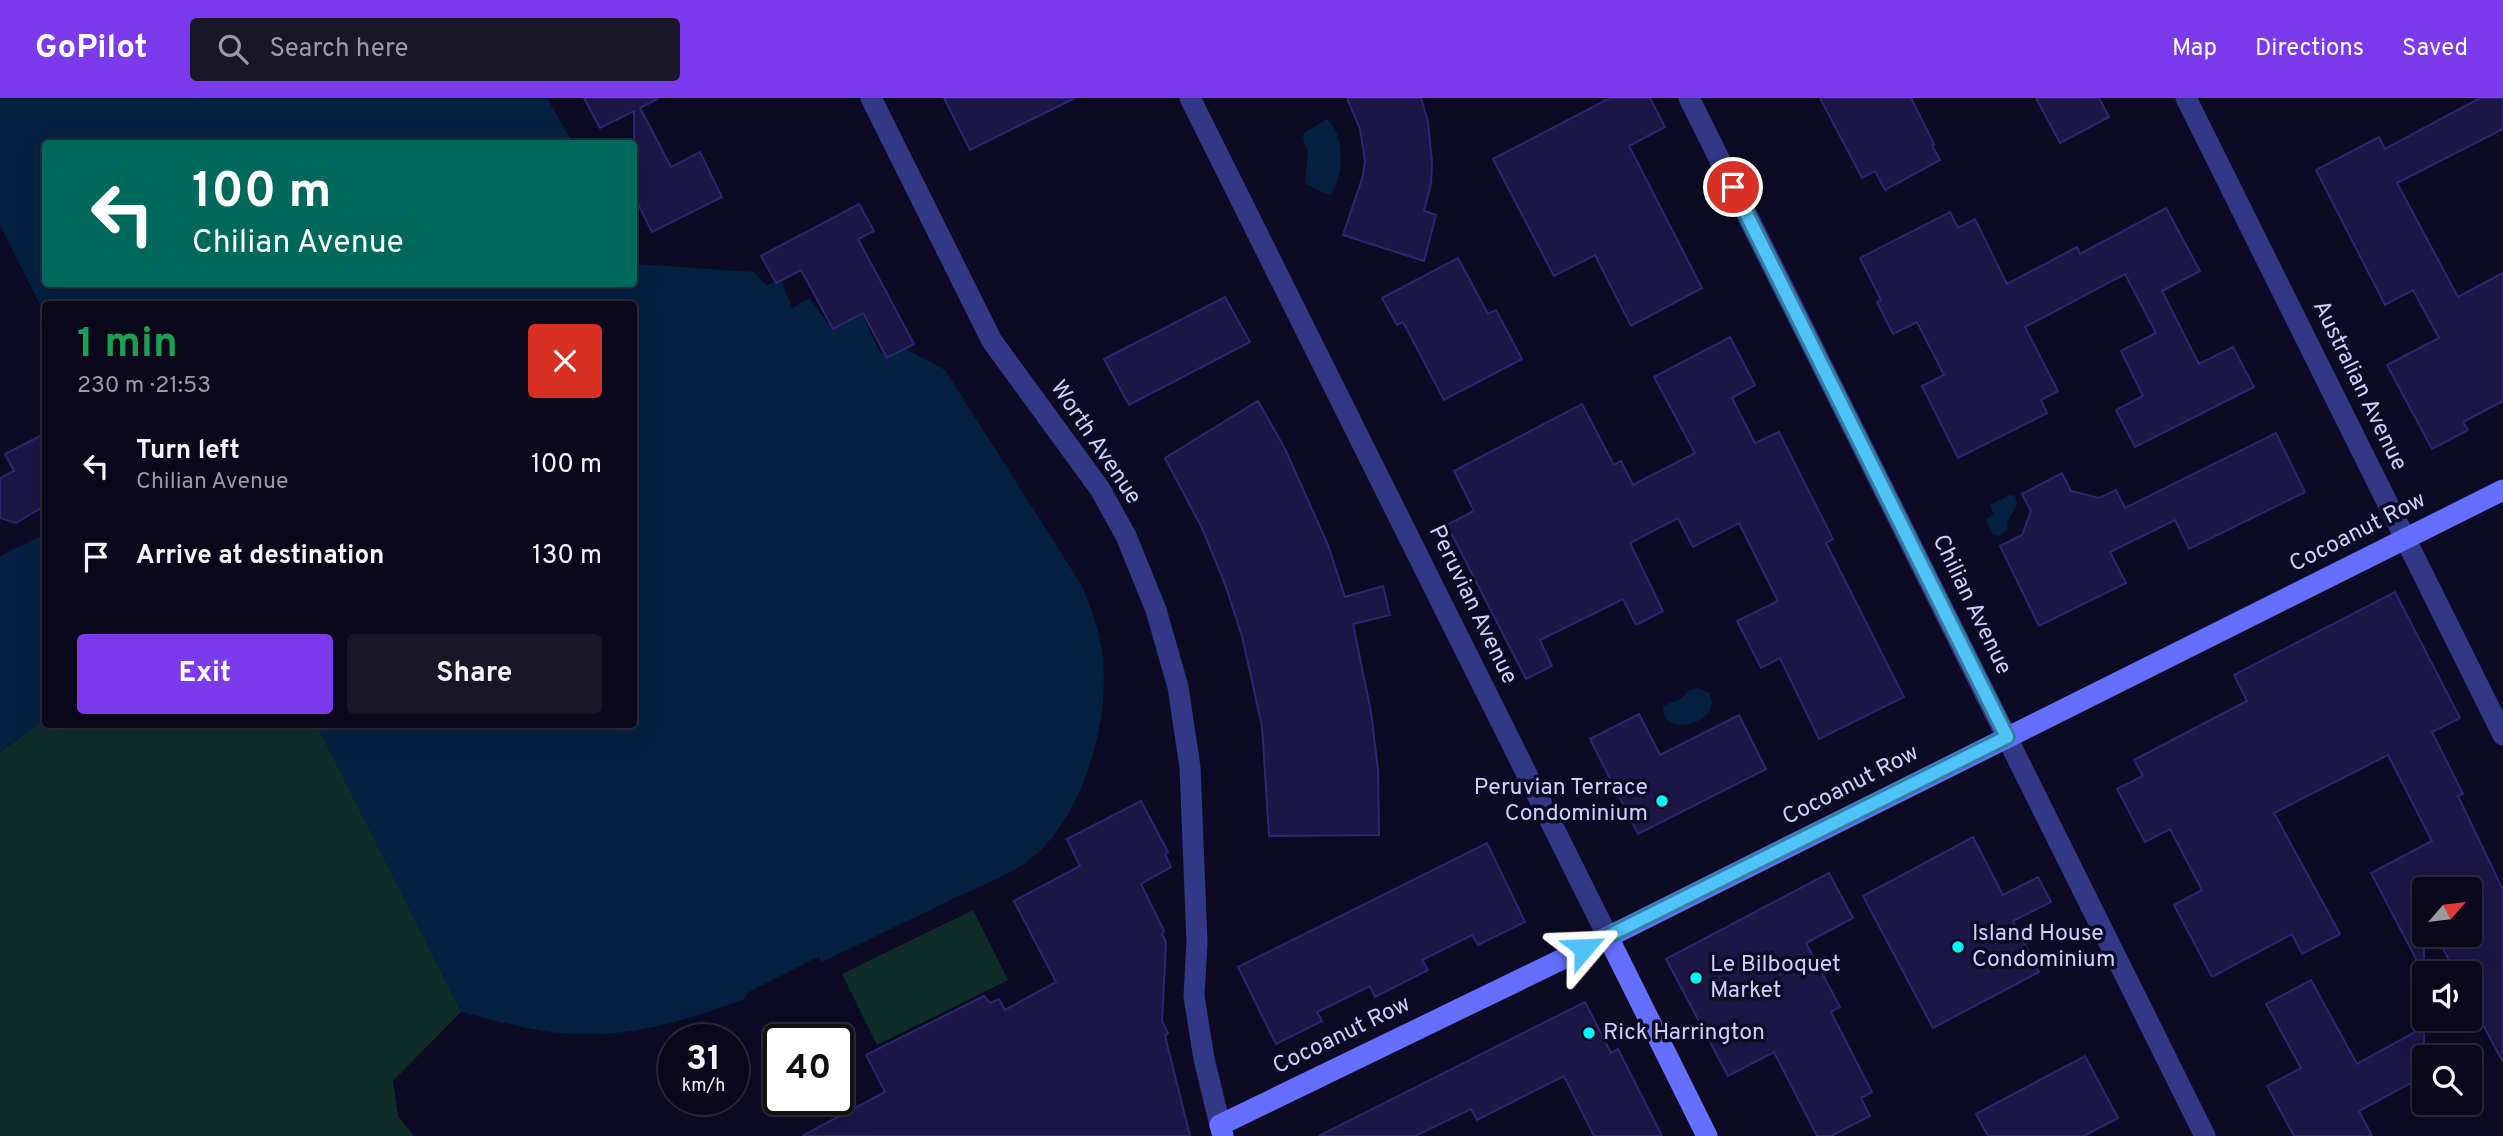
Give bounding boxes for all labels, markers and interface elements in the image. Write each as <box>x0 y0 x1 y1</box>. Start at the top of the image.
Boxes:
search box <box>190 18 680 81</box>
text: GoPilot <box>35 28 148 70</box>
icon: search <box>214 30 252 68</box>
text: Search here <box>270 33 408 66</box>
text: Map <box>2172 34 2217 64</box>
text: Directions <box>2255 34 2364 64</box>
text: Saved <box>2402 34 2468 64</box>
pin <box>1703 157 1763 217</box>
text: 100 m <box>192 163 331 225</box>
icon: left <box>77 168 168 259</box>
icon: arrive <box>1714 168 1752 206</box>
text: Chilian Avenue <box>192 224 404 264</box>
street label: Australian Avenue <box>2305 296 2413 476</box>
text: 1 min <box>77 319 178 372</box>
button: close <box>528 324 602 398</box>
text: 230 m · 21:53 <box>77 372 211 401</box>
street label: Worth Avenue <box>1043 375 1147 511</box>
text: Turn left <box>136 435 240 468</box>
icon: left <box>77 447 115 485</box>
text: 100 m <box>531 449 602 482</box>
text: Chilian Avenue <box>136 468 288 497</box>
street label: Cocoanut Row <box>2285 486 2431 580</box>
street label: Peruvian Avenue <box>1421 521 1523 689</box>
street label: Chilian Avenue <box>1925 530 2017 680</box>
icon: arrive <box>77 538 115 576</box>
text: Arrive at destination <box>136 540 384 573</box>
text: 130 m <box>532 540 602 573</box>
button: Exit <box>77 634 333 714</box>
button: Share <box>347 634 602 714</box>
street label: Cocoanut Row <box>1778 739 1924 833</box>
place label: Peruvian Terrace Condominium <box>1474 774 1648 829</box>
marker: Peruvian Terrace Condominium <box>1654 793 1670 809</box>
north arrow <box>2412 877 2482 947</box>
map controls <box>2412 877 2482 1115</box>
position arrow <box>1547 911 1621 985</box>
place label: Island House Condominium <box>1972 920 2115 975</box>
marker: Island House Condominium <box>1950 939 1966 955</box>
place label: Le Bilboquet Market <box>1710 951 1841 1006</box>
button: sound <box>2412 961 2482 1031</box>
marker: Le Bilboquet Market <box>1688 970 1704 986</box>
street label: Cocoanut Row <box>1269 990 1415 1082</box>
place label: Rick Harrington <box>1603 1019 1765 1048</box>
speed limit sign: 40 <box>763 1024 854 1115</box>
marker: Rick Harrington <box>1581 1025 1597 1041</box>
text: 31 <box>686 1038 721 1082</box>
button: search <box>2412 1045 2482 1115</box>
text: km/h <box>682 1075 725 1098</box>

